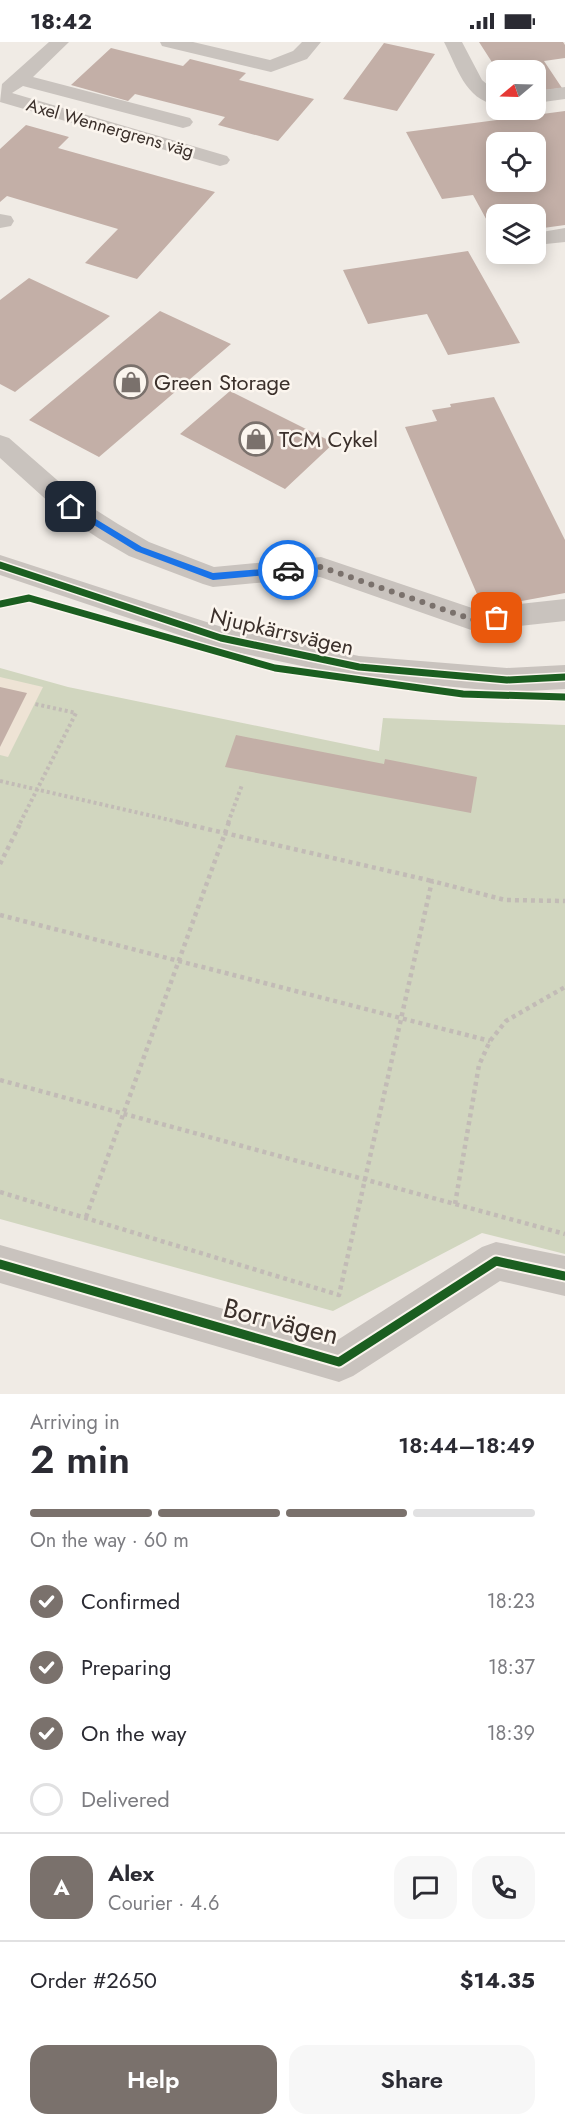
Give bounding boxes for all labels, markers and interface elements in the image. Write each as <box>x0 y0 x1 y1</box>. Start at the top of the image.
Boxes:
text: 18:42 <box>30 5 92 37</box>
north arrow <box>486 60 546 120</box>
map controls <box>486 60 546 264</box>
street label: Axel Wennergrens väg <box>23 92 197 164</box>
button: locate <box>486 132 546 192</box>
button: layers <box>486 204 546 264</box>
shop icon: Green Storage <box>113 364 149 400</box>
place label: Green Storage <box>154 366 290 398</box>
shop icon: TCM Cykel <box>238 421 274 457</box>
place label: TCM Cykel <box>279 423 378 455</box>
pin <box>45 481 96 532</box>
icon: home <box>54 490 87 523</box>
courier <box>258 540 318 600</box>
icon: car <box>272 554 305 587</box>
pin <box>471 592 522 643</box>
street label: Njupkärrsvägen <box>207 599 357 663</box>
icon: bag <box>480 601 513 634</box>
street label: Borrvägen <box>219 1288 343 1354</box>
text: Arriving in <box>30 1408 120 1437</box>
text: 18:44–18:49 <box>398 1429 535 1461</box>
text: 2 min <box>30 1431 130 1488</box>
text: On the way · 60 m <box>30 1526 189 1555</box>
icon: check <box>30 1585 63 1618</box>
text: Confirmed <box>81 1585 180 1617</box>
text: 18:23 <box>487 1587 535 1616</box>
icon: check <box>30 1651 63 1684</box>
text: Preparing <box>81 1651 172 1683</box>
text: 18:37 <box>488 1653 535 1682</box>
icon: check <box>30 1717 63 1750</box>
text: On the way <box>81 1717 186 1749</box>
text: 18:39 <box>487 1719 535 1748</box>
text: Delivered <box>81 1783 170 1815</box>
button: chat <box>394 1856 457 1919</box>
button: phone <box>472 1856 535 1919</box>
text: Alex <box>108 1857 154 1889</box>
text: A <box>53 1871 70 1903</box>
text: Courier · 4.6 <box>108 1889 220 1918</box>
text: Order #2650 <box>30 1964 157 1996</box>
text: $14.35 <box>460 1964 535 1996</box>
button: Help <box>30 2045 277 2114</box>
button: Share <box>289 2045 535 2114</box>

